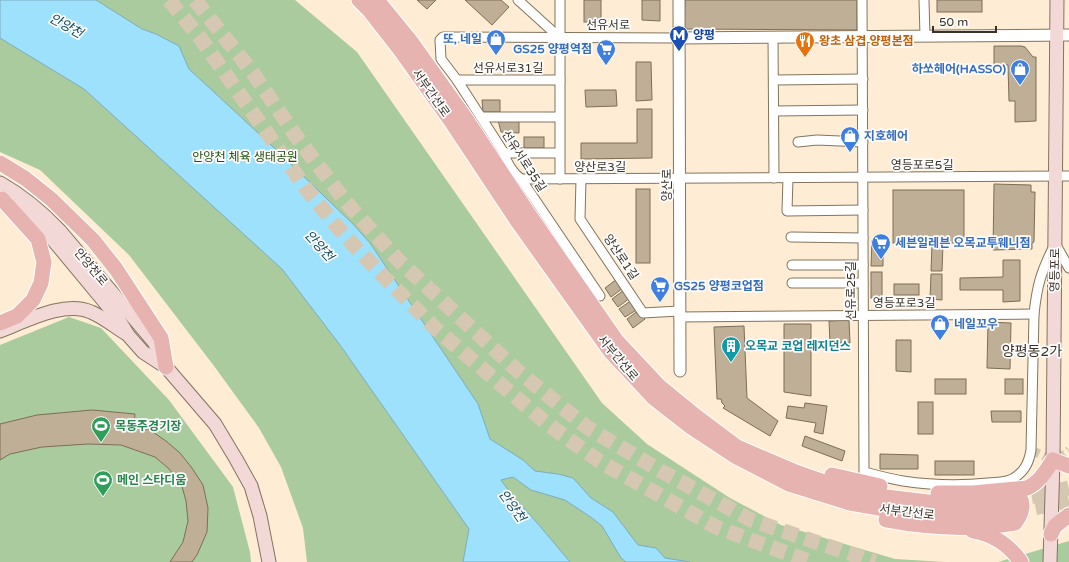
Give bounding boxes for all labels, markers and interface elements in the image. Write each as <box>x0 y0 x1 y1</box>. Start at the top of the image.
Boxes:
scale bar <box>933 8 996 34</box>
water label: 안양천 <box>46 10 86 42</box>
text: 50 m <box>939 15 968 29</box>
street label: 선유서로 <box>586 18 630 32</box>
metro station icon: 양평 <box>668 24 690 52</box>
shop icon: 또, 네일 <box>485 28 507 56</box>
place label: 양평 <box>693 28 715 42</box>
restaurant icon: 왕초 삼겹 양평본점 <box>794 30 816 58</box>
place label: 또, 네일 <box>443 32 482 46</box>
place label: 왕초 삼겹 양평본점 <box>819 34 914 48</box>
supermarket icon: GS25 양평역점 <box>595 38 617 66</box>
place label: GS25 양평역점 <box>513 42 592 56</box>
shop icon: 하쏘헤어(HASSO) <box>1009 58 1031 86</box>
street label: 선유서로31길 <box>473 61 543 75</box>
place label: 하쏘헤어(HASSO) <box>912 62 1006 76</box>
street label: 서부간선로 <box>409 66 453 120</box>
shop icon: 지호헤어 <box>839 125 861 153</box>
street label: 선유서로35길 <box>499 128 549 194</box>
place label: 지호헤어 <box>864 129 908 143</box>
park label: 안양천 체육 생태공원 <box>192 150 298 164</box>
street label: 영등포로5길 <box>891 158 953 172</box>
street label: 양산로3길 <box>574 160 626 174</box>
street label: 양산로 <box>660 168 674 202</box>
water label: 안양천 <box>301 227 338 265</box>
street label: 양산로1길 <box>601 232 641 282</box>
supermarket icon: 세븐일레븐 오목교투웨니점 <box>870 232 892 260</box>
place label: 세븐일레븐 오목교투웨니점 <box>895 236 1031 250</box>
street label: 안양천로 <box>71 246 111 288</box>
street label: 영등포로 <box>1048 248 1062 292</box>
street label: 선유로25길 <box>844 261 858 321</box>
supermarket icon: GS25 양평코업점 <box>649 275 671 303</box>
place label: GS25 양평코업점 <box>674 279 764 293</box>
street label: 영등포로3길 <box>873 296 935 310</box>
shop icon: 네일꼬우 <box>929 313 951 341</box>
place label: 네일꼬우 <box>954 317 998 331</box>
street label: 서부간선로 <box>595 332 641 384</box>
building icon: 오목교 코업 레지던스 <box>720 335 742 363</box>
place label: 오목교 코업 레지던스 <box>745 339 851 353</box>
district label: 양평동2가 <box>1002 343 1062 360</box>
sports icon: 목동주경기장 <box>90 415 112 443</box>
place label: 목동주경기장 <box>115 419 181 433</box>
sports icon: 메인 스타디움 <box>92 469 114 497</box>
place label: 메인 스타디움 <box>117 473 186 487</box>
water label: 안양천 <box>495 487 530 526</box>
street label: 서부간선로 <box>879 502 935 522</box>

